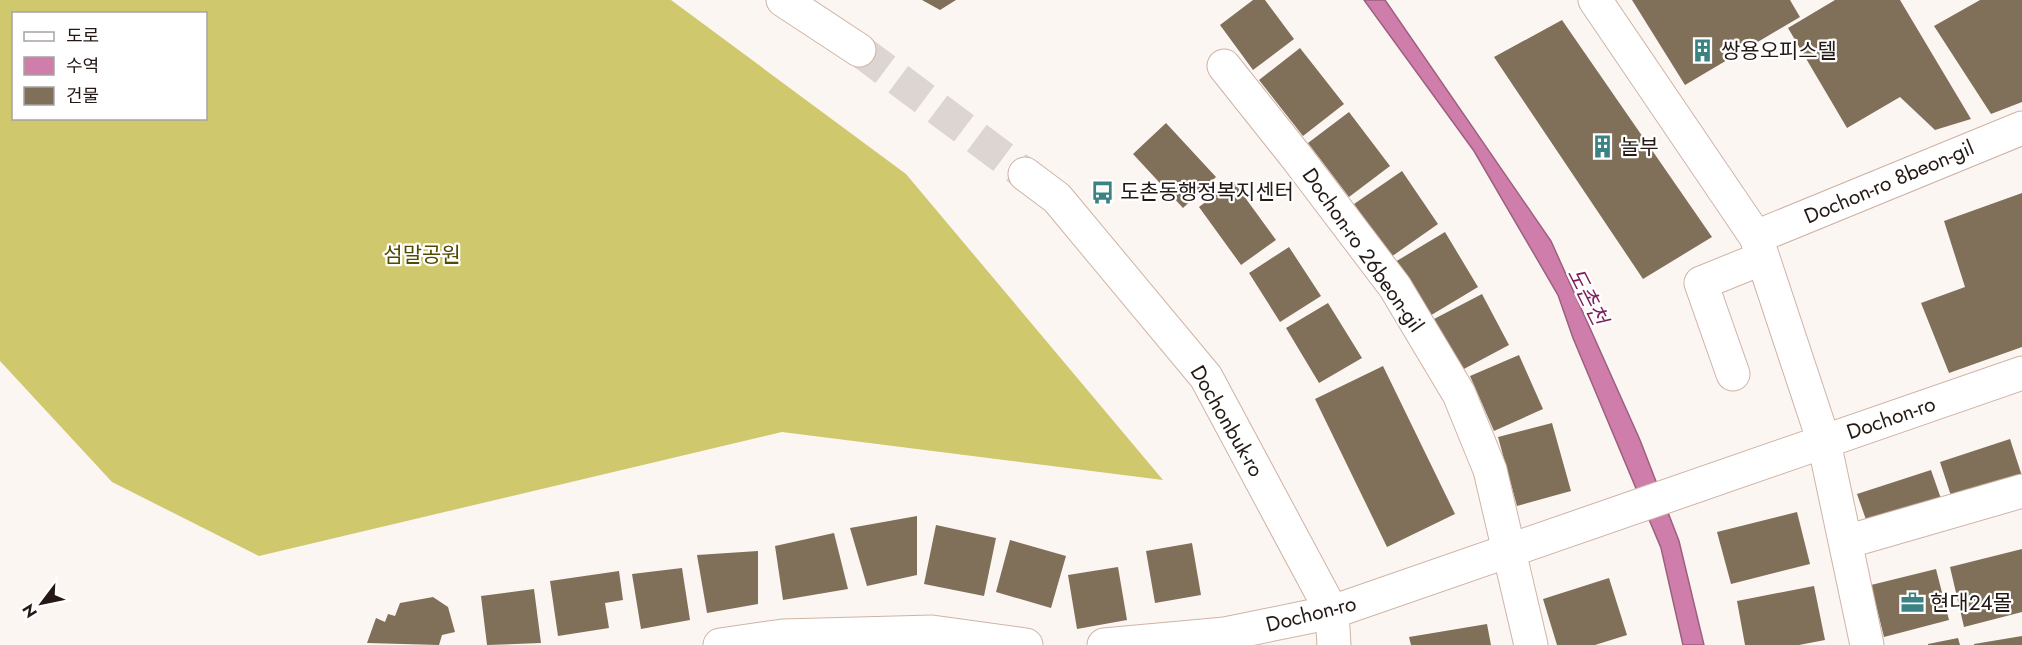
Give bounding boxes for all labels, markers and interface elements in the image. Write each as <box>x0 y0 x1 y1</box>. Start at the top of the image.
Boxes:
legend <box>12 12 207 120</box>
text: 도로 <box>66 23 99 49</box>
place label: 쌍용오피스텔 <box>1721 36 1837 66</box>
building icon: 쌍용오피스텔 <box>1690 38 1716 64</box>
text: 수역 <box>66 53 99 79</box>
text: 건물 <box>66 83 99 109</box>
place label: 놀부 <box>1620 132 1659 162</box>
street label: Dochon-ro 8beon-gil <box>1799 133 1979 231</box>
building icon: 놀부 <box>1589 134 1615 160</box>
street label: Dochon-ro 26beon-gil <box>1295 162 1431 338</box>
place label: 도촌동행정복지센터 <box>1120 177 1294 207</box>
bus stop icon: 도촌동행정복지센터 <box>1089 179 1115 205</box>
park label: 섬말공원 <box>383 240 461 270</box>
water label: 도촌천 <box>1560 262 1617 333</box>
street label: Dochonbuk-ro <box>1183 360 1271 482</box>
street label: Dochon-ro <box>1843 389 1939 447</box>
north arrow <box>12 573 72 633</box>
street label: Dochon-ro <box>1263 588 1359 640</box>
place label: 현대24몰 <box>1930 588 2012 618</box>
office icon: 현대24몰 <box>1899 590 1925 616</box>
text: N <box>17 599 43 622</box>

